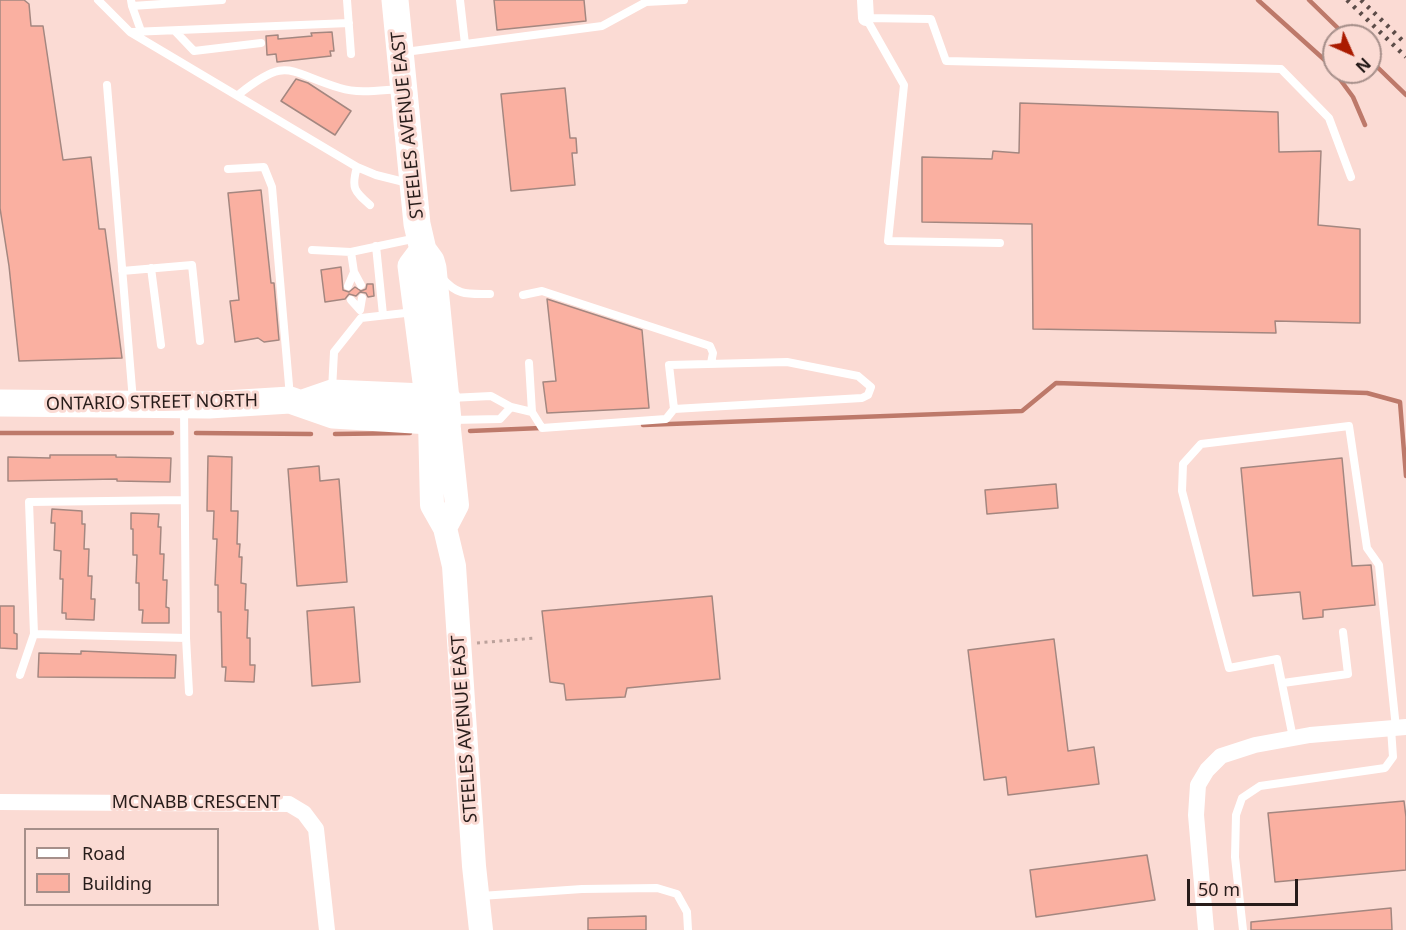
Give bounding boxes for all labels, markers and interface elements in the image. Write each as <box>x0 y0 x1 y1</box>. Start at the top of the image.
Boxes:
north arrow <box>1322 24 1382 84</box>
street label: STEELES AVENUE EAST <box>387 30 429 220</box>
text: N <box>1351 53 1376 78</box>
street label: ONTARIO STREET NORTH <box>46 390 258 416</box>
street label: STEELES AVENUE EAST <box>448 634 482 824</box>
street label: MCNABB CRESCENT <box>112 792 280 814</box>
legend <box>24 828 219 906</box>
text: Road <box>82 841 125 865</box>
scale bar <box>1190 867 1301 905</box>
text: Building <box>82 871 152 895</box>
text: 50 m <box>1198 877 1240 901</box>

